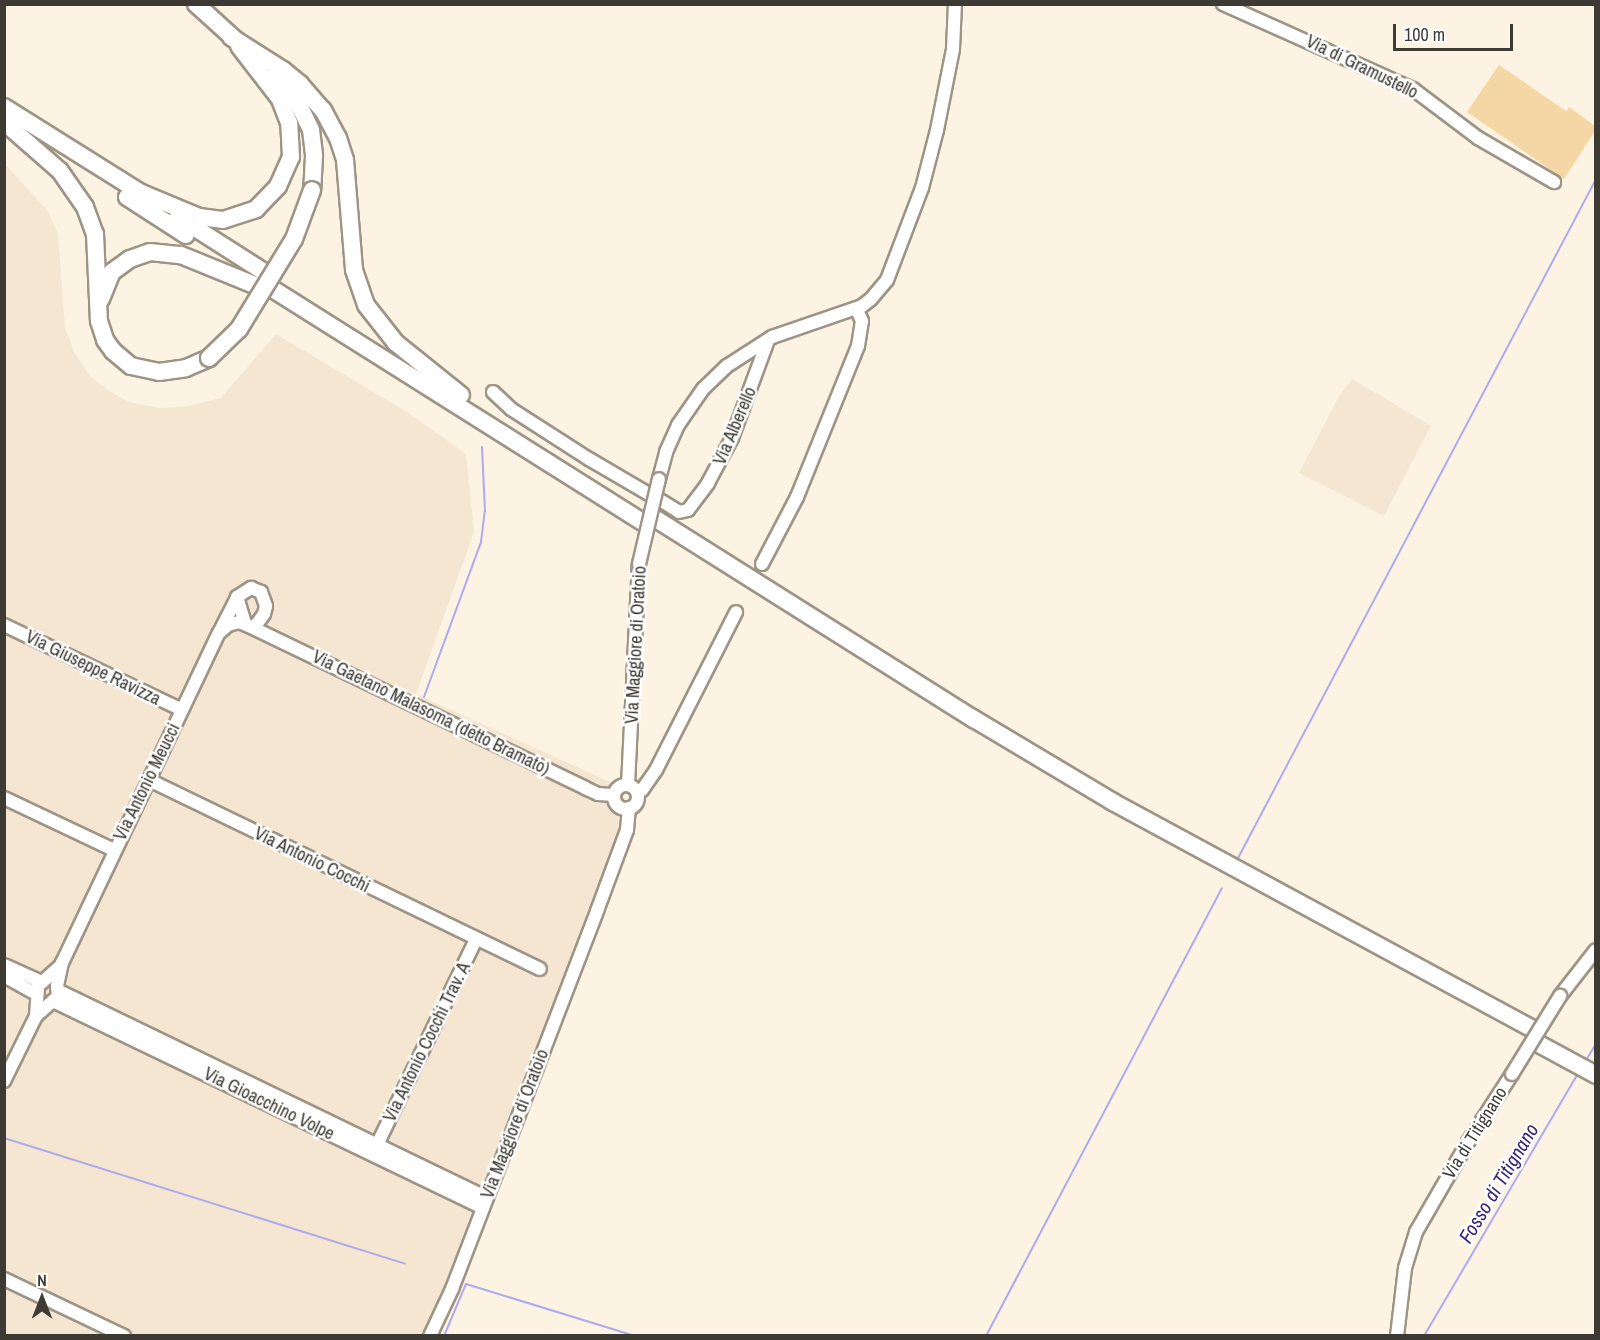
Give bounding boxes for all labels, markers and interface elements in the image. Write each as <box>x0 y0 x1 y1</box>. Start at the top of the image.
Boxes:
scale bar <box>1396 12 1516 50</box>
text: 100 m <box>1404 22 1445 47</box>
street label: Via di Gramustello <box>1302 31 1422 103</box>
street label: Via Alberello <box>709 383 761 469</box>
street label: Via Maggiore di Oratoio <box>621 565 651 725</box>
street label: Via Giuseppe Ravizza <box>22 626 164 710</box>
street label: Via Gaetano Malasoma (detto Bramato) <box>309 646 553 780</box>
street label: Via Antonio Meucci <box>109 719 185 845</box>
street label: Via Antonio Cocchi <box>250 822 374 898</box>
street label: Via Antonio Cocchi Trav. A <box>378 958 476 1126</box>
street label: Via Maggiore di Oratoio <box>477 1046 553 1202</box>
street label: Via Gioacchino Volpe <box>200 1063 338 1145</box>
street label: Via di Titignano <box>1438 1083 1512 1183</box>
water label: Fosso di Titignano <box>1453 1119 1543 1247</box>
north arrow <box>12 1268 72 1328</box>
text: N <box>37 1269 47 1291</box>

